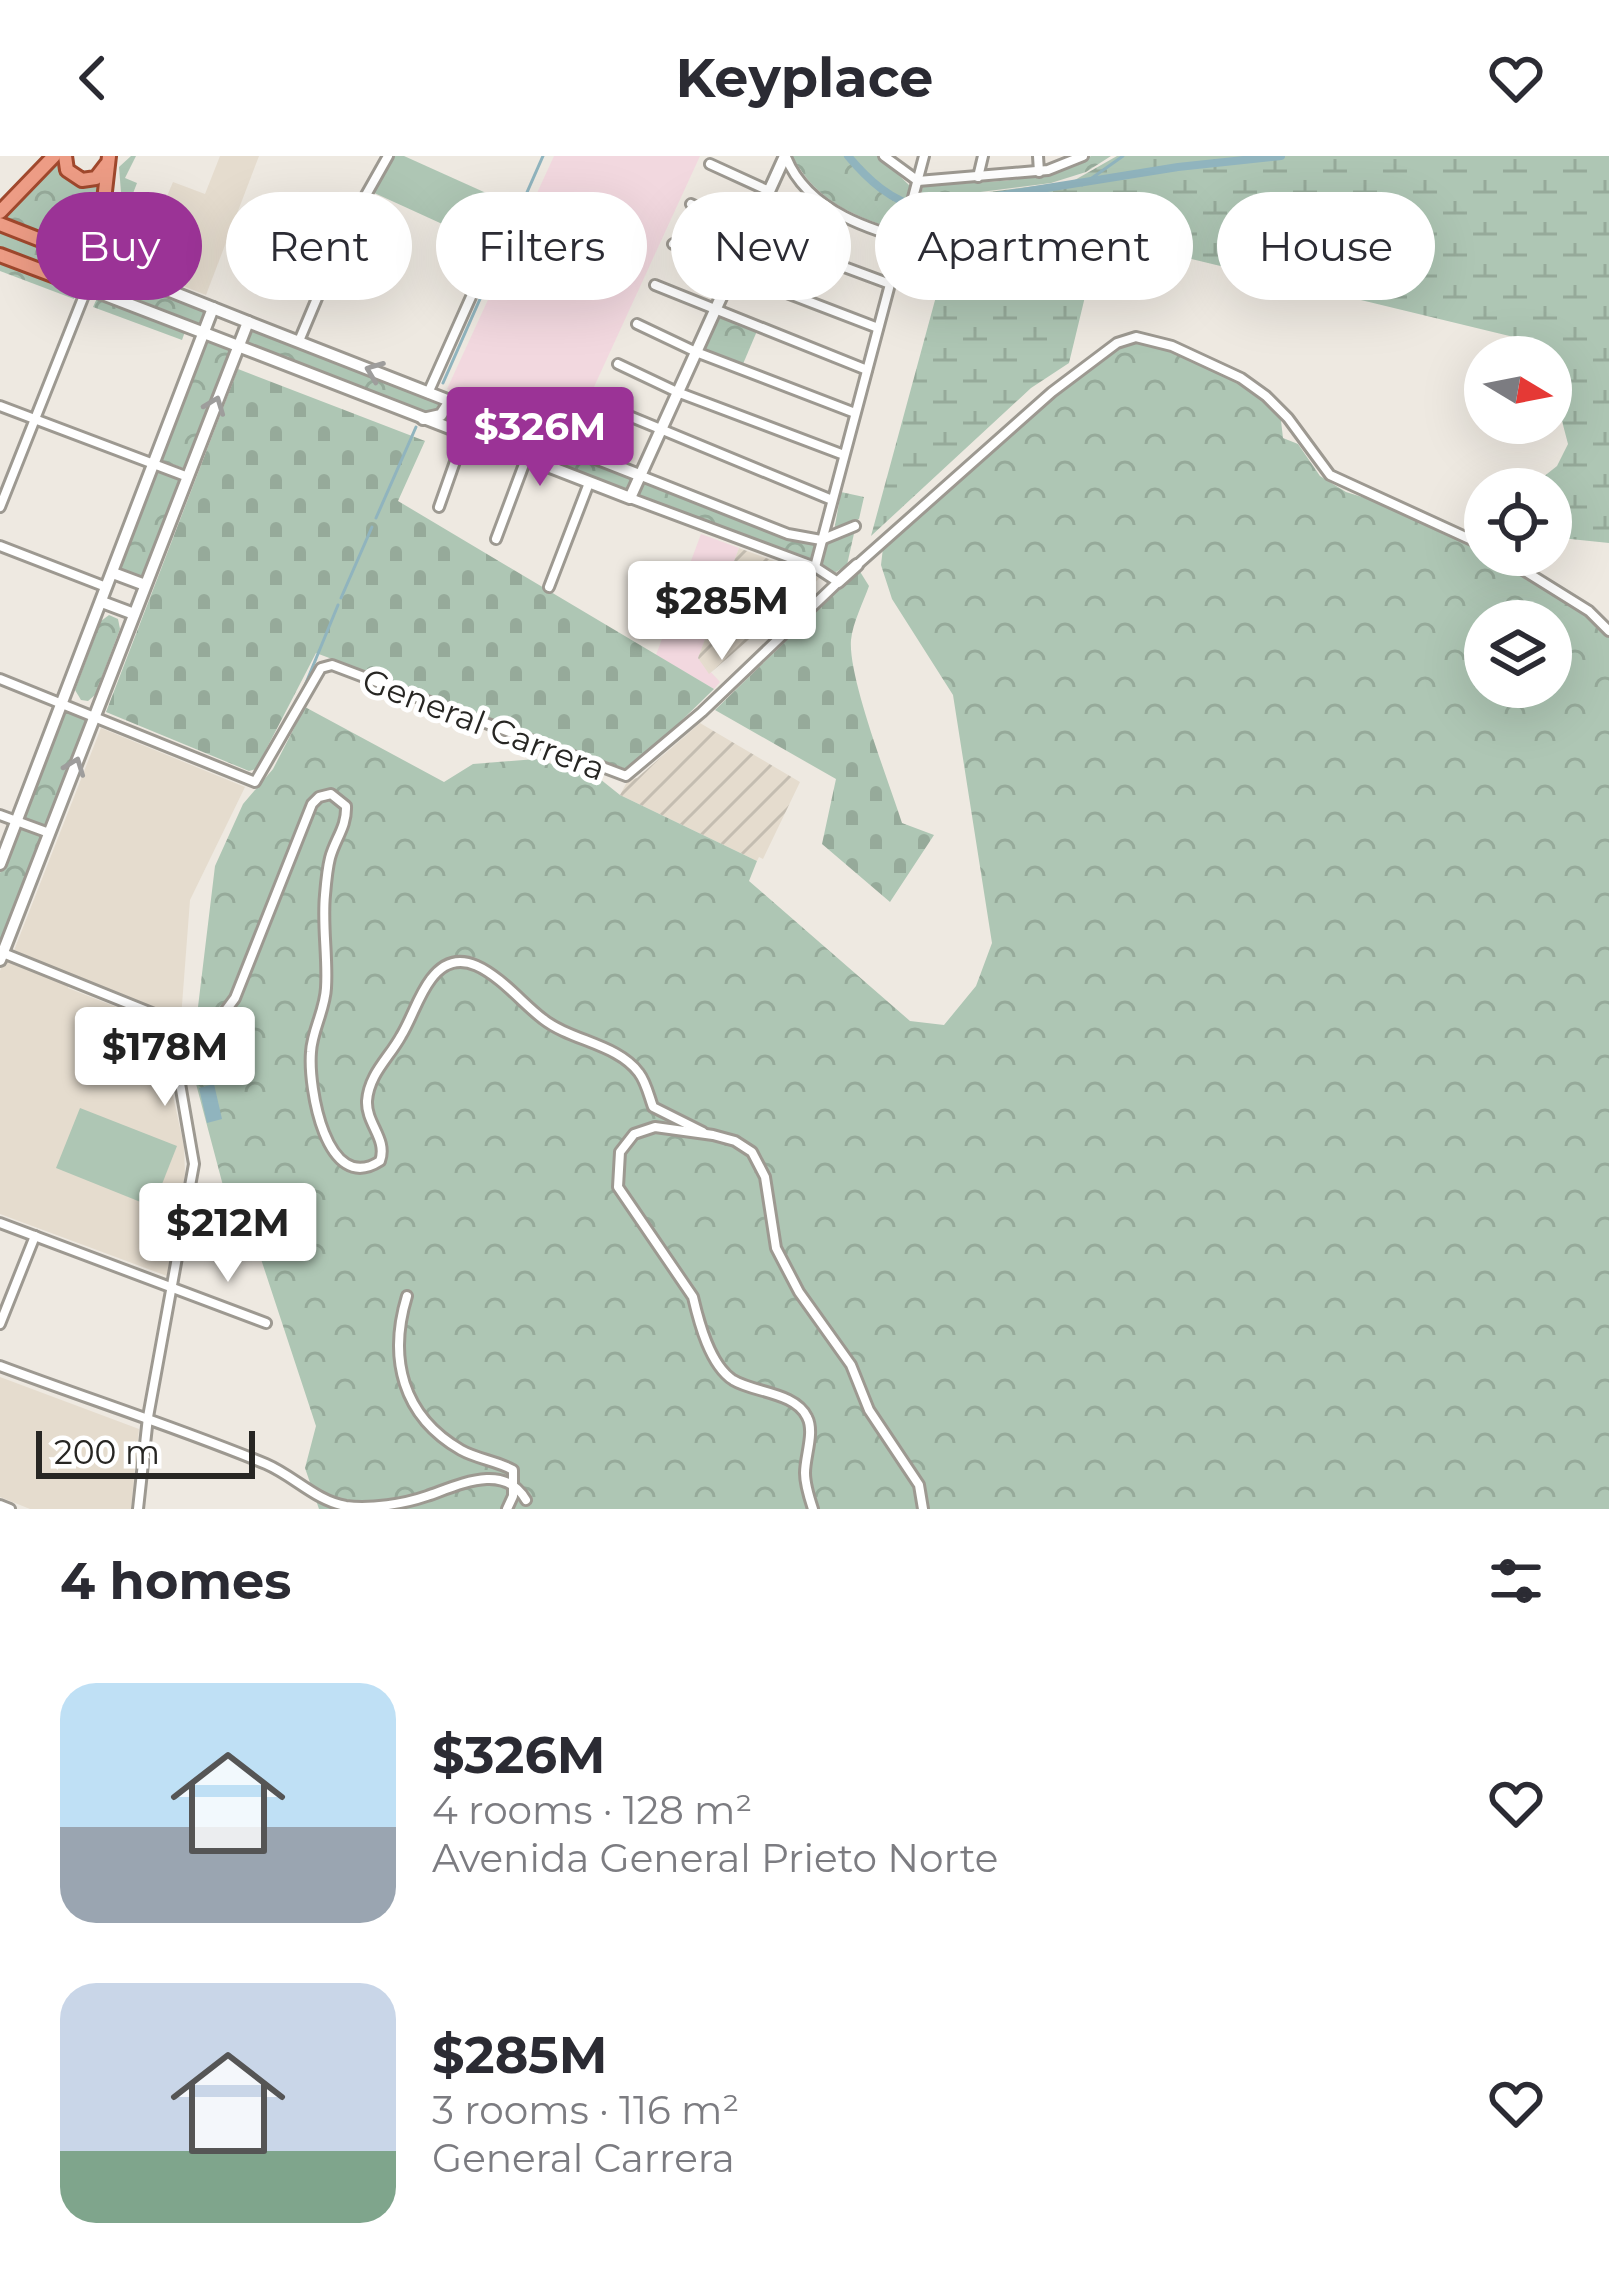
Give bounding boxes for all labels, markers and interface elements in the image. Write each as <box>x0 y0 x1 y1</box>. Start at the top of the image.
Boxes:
icon: back <box>60 45 126 111</box>
text: Keyplace <box>676 45 933 111</box>
icon: heart <box>1483 45 1549 111</box>
chip: Buy <box>36 192 202 300</box>
chip: Rent <box>226 192 412 300</box>
chip: Filters <box>436 192 647 300</box>
chip: New <box>671 192 851 300</box>
chip: Apartment <box>875 192 1193 300</box>
chip: House <box>1217 192 1435 300</box>
north arrow <box>1464 336 1572 444</box>
map controls <box>1464 336 1572 708</box>
one-way arrow <box>365 361 386 385</box>
pin: $326M <box>456 387 624 489</box>
one-way arrow <box>201 396 226 417</box>
text: $326M <box>474 402 606 450</box>
button: locate <box>1464 468 1572 576</box>
pin: $285M <box>638 561 806 663</box>
text: $285M <box>655 576 789 624</box>
button: layers <box>1464 600 1572 708</box>
street label: General Carrera <box>357 659 611 789</box>
one-way arrow <box>61 756 86 777</box>
pin: $178M <box>81 1007 249 1109</box>
text: $178M <box>102 1022 228 1070</box>
pin: $212M <box>144 1183 312 1285</box>
text: $212M <box>166 1198 290 1246</box>
scale bar <box>36 1425 255 1478</box>
text: 200 m <box>54 1432 160 1472</box>
icon: filters <box>1483 1548 1549 1614</box>
text: 4 homes <box>60 1550 291 1612</box>
text: $326M <box>432 1724 606 1786</box>
icon: home <box>156 1731 300 1875</box>
icon: heart <box>1483 1770 1549 1836</box>
text: 4 rooms · 128 m² <box>432 1786 752 1834</box>
text: Avenida General Prieto Norte <box>432 1834 998 1882</box>
text: $285M <box>432 2024 607 2086</box>
icon: home <box>156 2031 300 2175</box>
icon: heart <box>1483 2070 1549 2136</box>
text: 3 rooms · 116 m² <box>432 2086 739 2134</box>
text: General Carrera <box>432 2134 735 2182</box>

